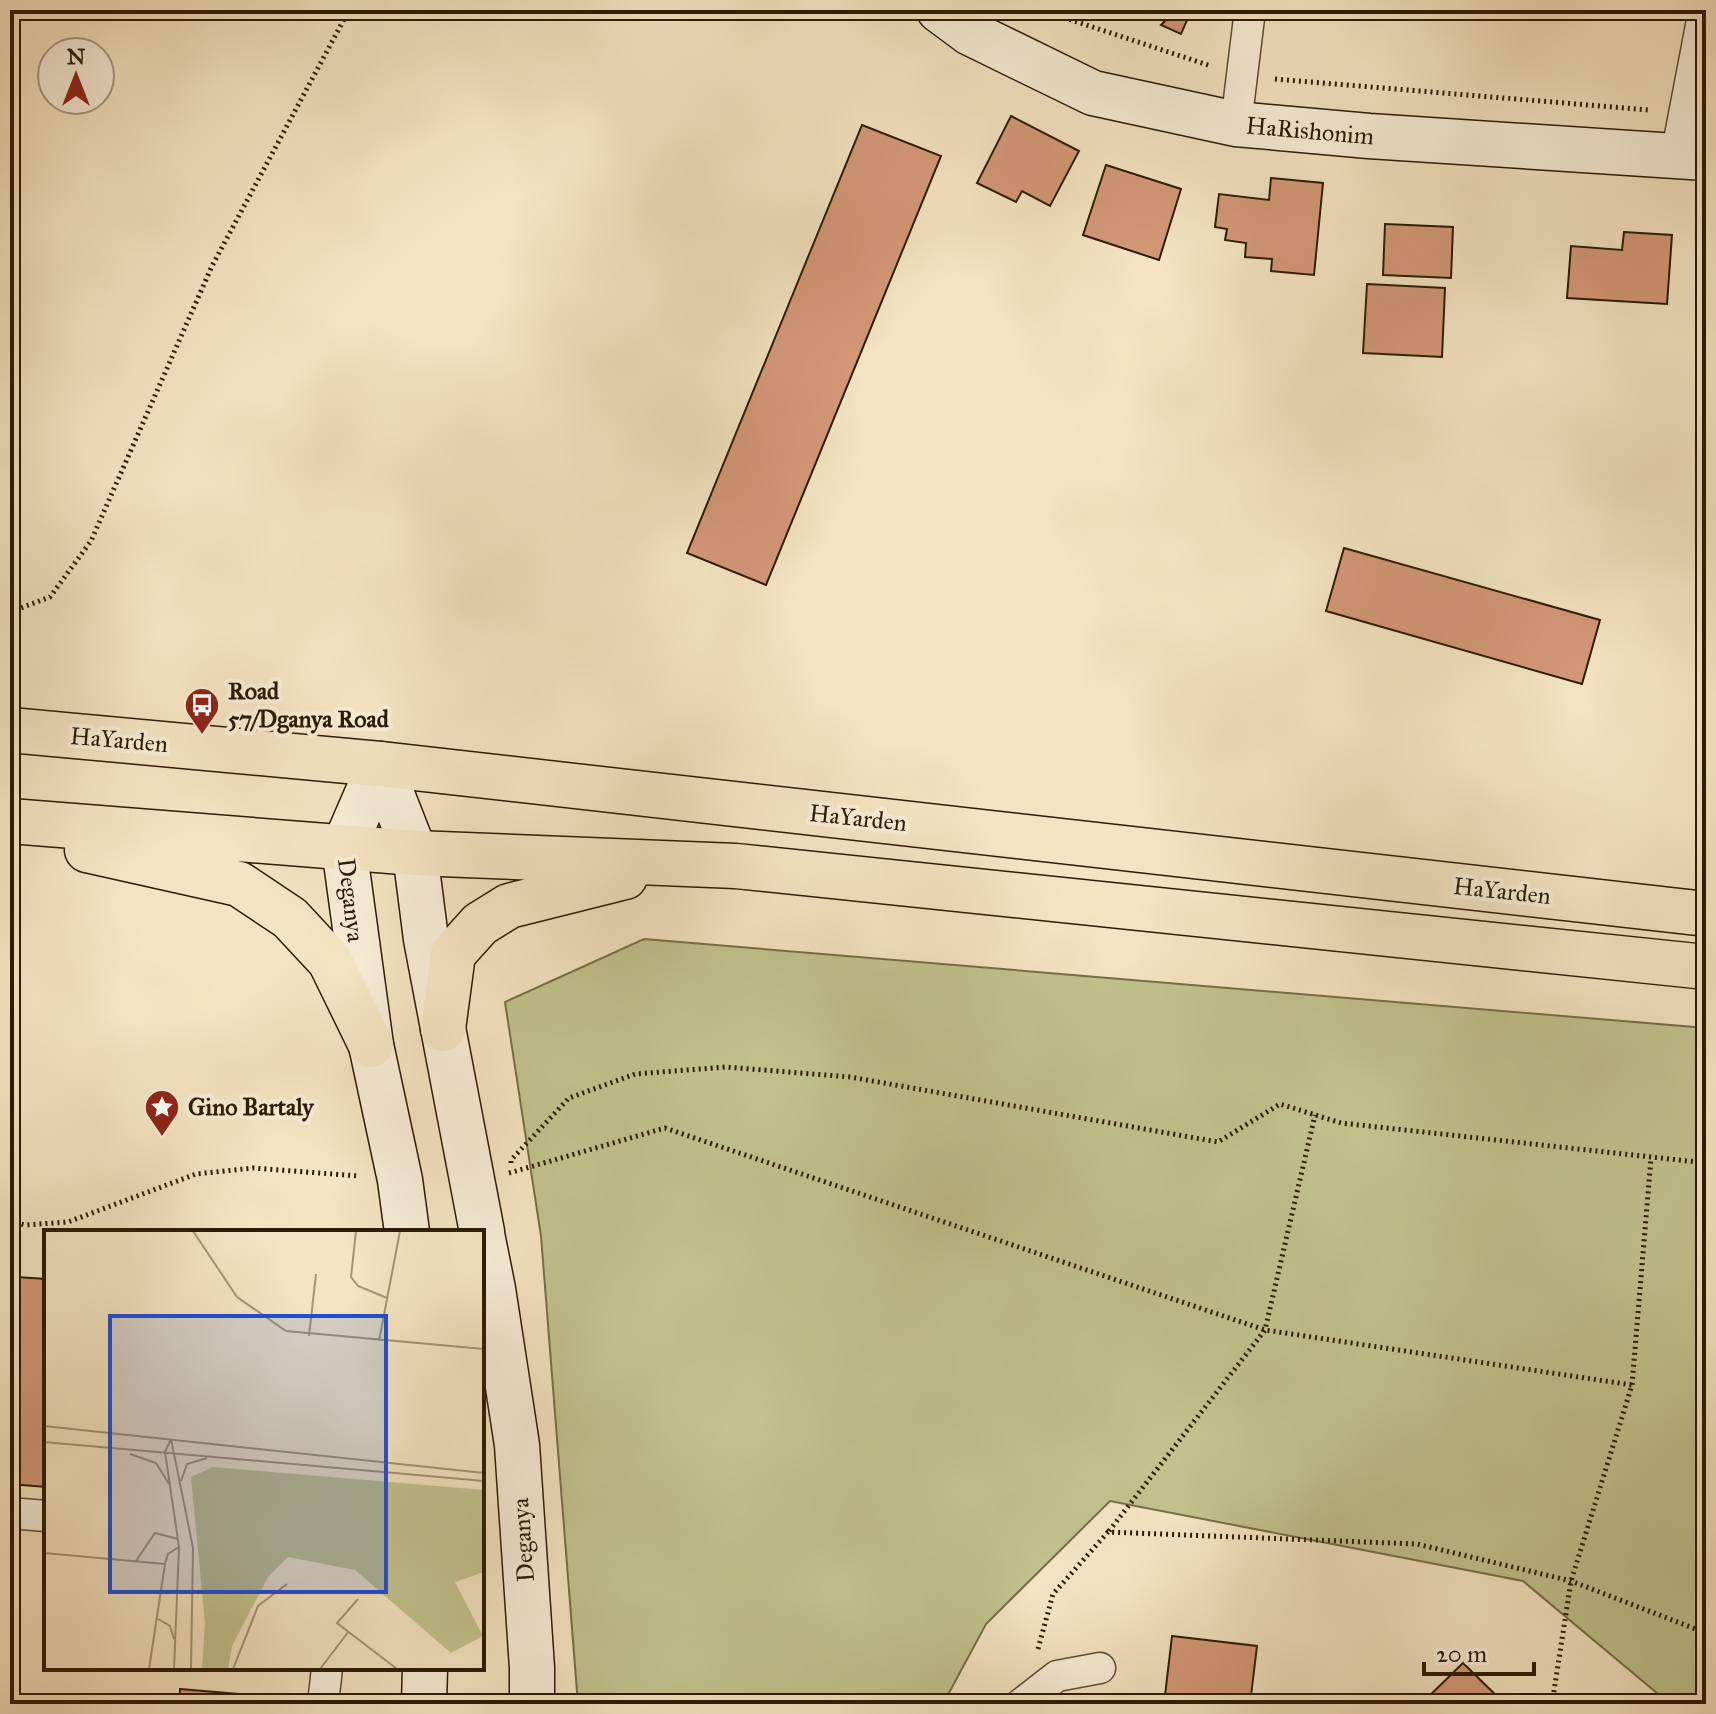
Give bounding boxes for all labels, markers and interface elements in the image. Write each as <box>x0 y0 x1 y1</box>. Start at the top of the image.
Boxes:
north arrow <box>36 36 116 116</box>
text: N <box>67 43 86 70</box>
street label: HaRishonim <box>1245 110 1375 152</box>
place label: Road 57/Dganya Road <box>228 676 390 734</box>
bus stop icon: Road 57/Dganya Road <box>183 686 221 736</box>
street label: HaYarden <box>69 721 169 759</box>
street label: HaYarden <box>808 798 908 838</box>
street label: Deganya <box>331 856 371 944</box>
street label: HaYarden <box>1452 871 1552 911</box>
place icon: Gino Bartaly <box>143 1088 181 1138</box>
place label: Gino Bartaly <box>188 1092 315 1122</box>
inset map <box>44 1230 484 1670</box>
street label: Deganya <box>505 1496 541 1583</box>
scale bar <box>1424 1626 1534 1676</box>
text: 20 m <box>1436 1639 1487 1669</box>

